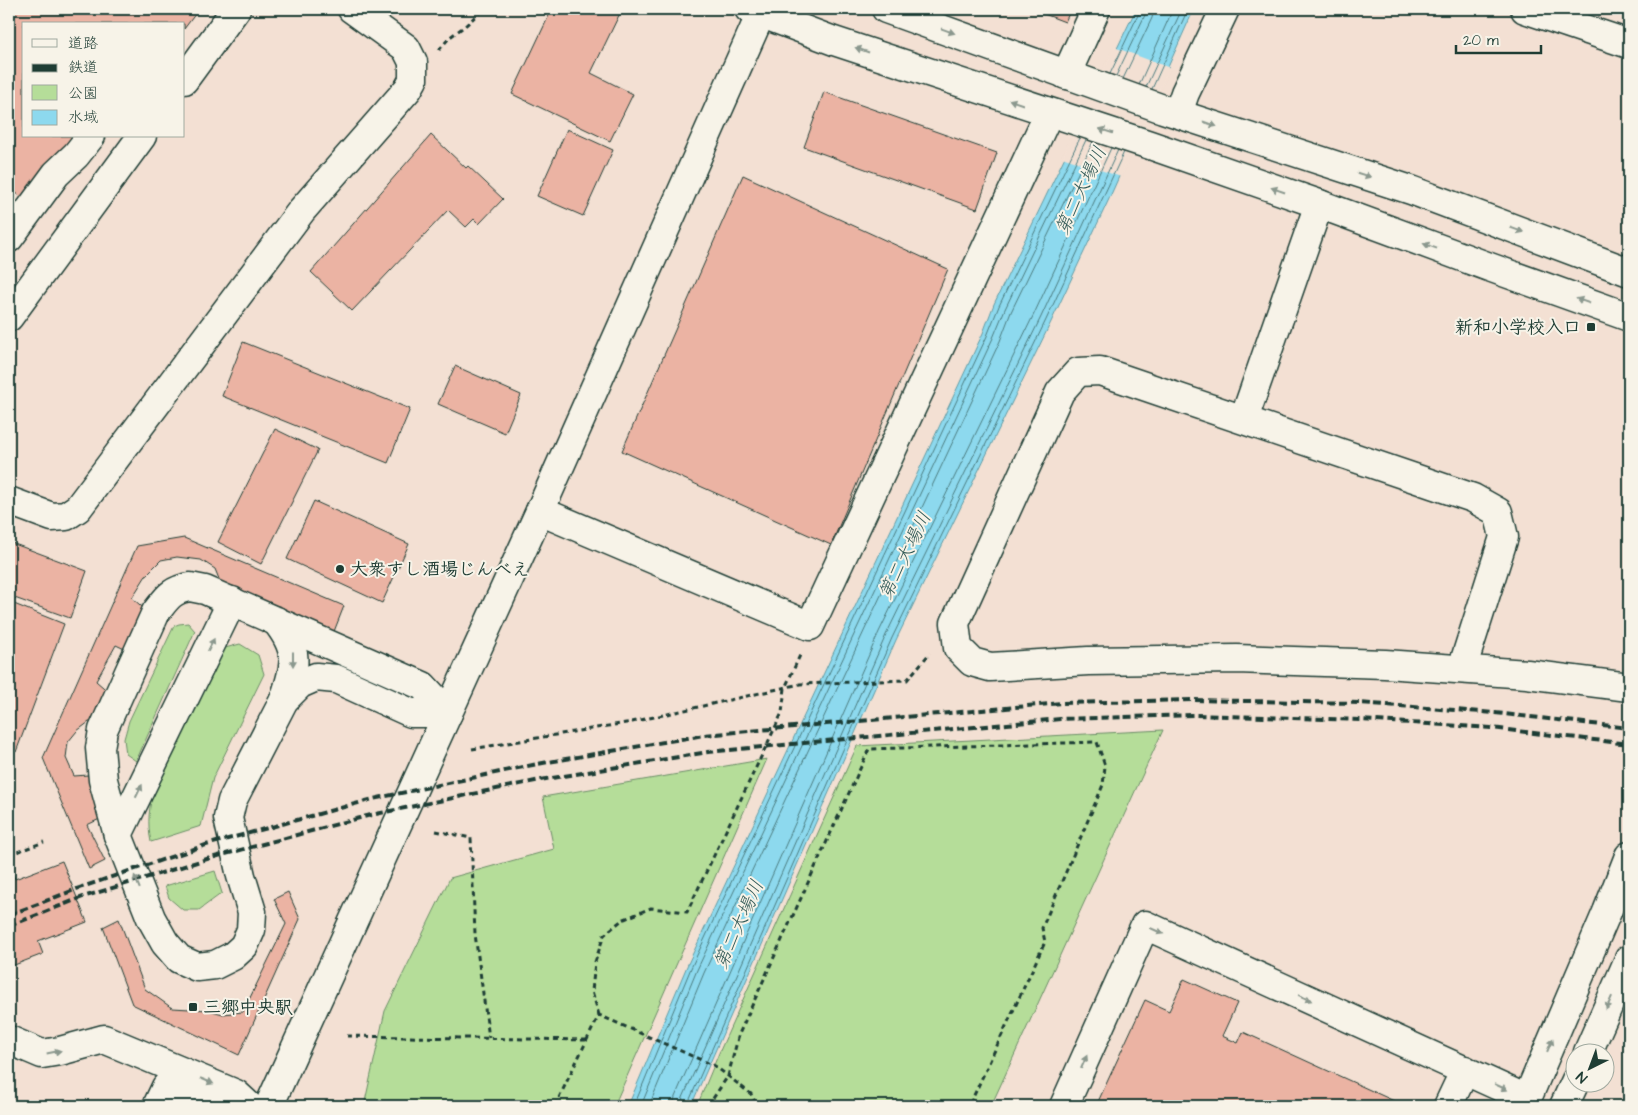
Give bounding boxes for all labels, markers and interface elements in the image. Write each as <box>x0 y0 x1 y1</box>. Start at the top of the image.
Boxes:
legend <box>22 22 185 138</box>
scale bar <box>1456 22 1540 54</box>
one-way arrow <box>941 27 956 35</box>
text: 20 m <box>1463 30 1499 51</box>
text: 道路 <box>68 33 98 54</box>
one-way arrow <box>854 46 869 53</box>
text: 鉄道 <box>68 57 98 78</box>
text: 公園 <box>68 83 98 104</box>
one-way arrow <box>1008 98 1023 105</box>
text: 水域 <box>68 107 98 128</box>
one-way arrow <box>1202 121 1217 128</box>
one-way arrow <box>1098 127 1113 135</box>
water label: 第二大場川 <box>1049 142 1114 239</box>
one-way arrow <box>1357 171 1372 179</box>
one-way arrow <box>1270 186 1285 194</box>
one-way arrow <box>1510 226 1525 234</box>
one-way arrow <box>1423 242 1438 249</box>
one-way arrow <box>1576 296 1591 304</box>
place label: 新和小学校入口 <box>1455 315 1581 340</box>
marker: 新和小学校入口 <box>1585 321 1597 333</box>
water label: 第二大場川 <box>872 507 938 604</box>
place label: 大衆すし酒場じんべえ <box>350 557 530 582</box>
marker: 大衆すし酒場じんべえ <box>334 563 346 575</box>
one-way arrow <box>207 638 215 652</box>
one-way arrow <box>289 651 297 667</box>
one-way arrow <box>136 784 144 798</box>
one-way arrow <box>133 874 141 889</box>
water label: 第二大場川 <box>708 876 771 974</box>
one-way arrow <box>1150 927 1164 935</box>
one-way arrow <box>1298 994 1312 1002</box>
place label: 三郷中央駅 <box>203 995 293 1020</box>
one-way arrow <box>1605 996 1613 1010</box>
marker: 三郷中央駅 <box>187 1001 199 1013</box>
one-way arrow <box>1546 1038 1554 1052</box>
north arrow <box>1566 1042 1616 1092</box>
one-way arrow <box>47 1048 62 1056</box>
one-way arrow <box>1081 1055 1089 1069</box>
text: N <box>1572 1066 1592 1087</box>
one-way arrow <box>200 1078 214 1086</box>
one-way arrow <box>1494 1083 1508 1091</box>

